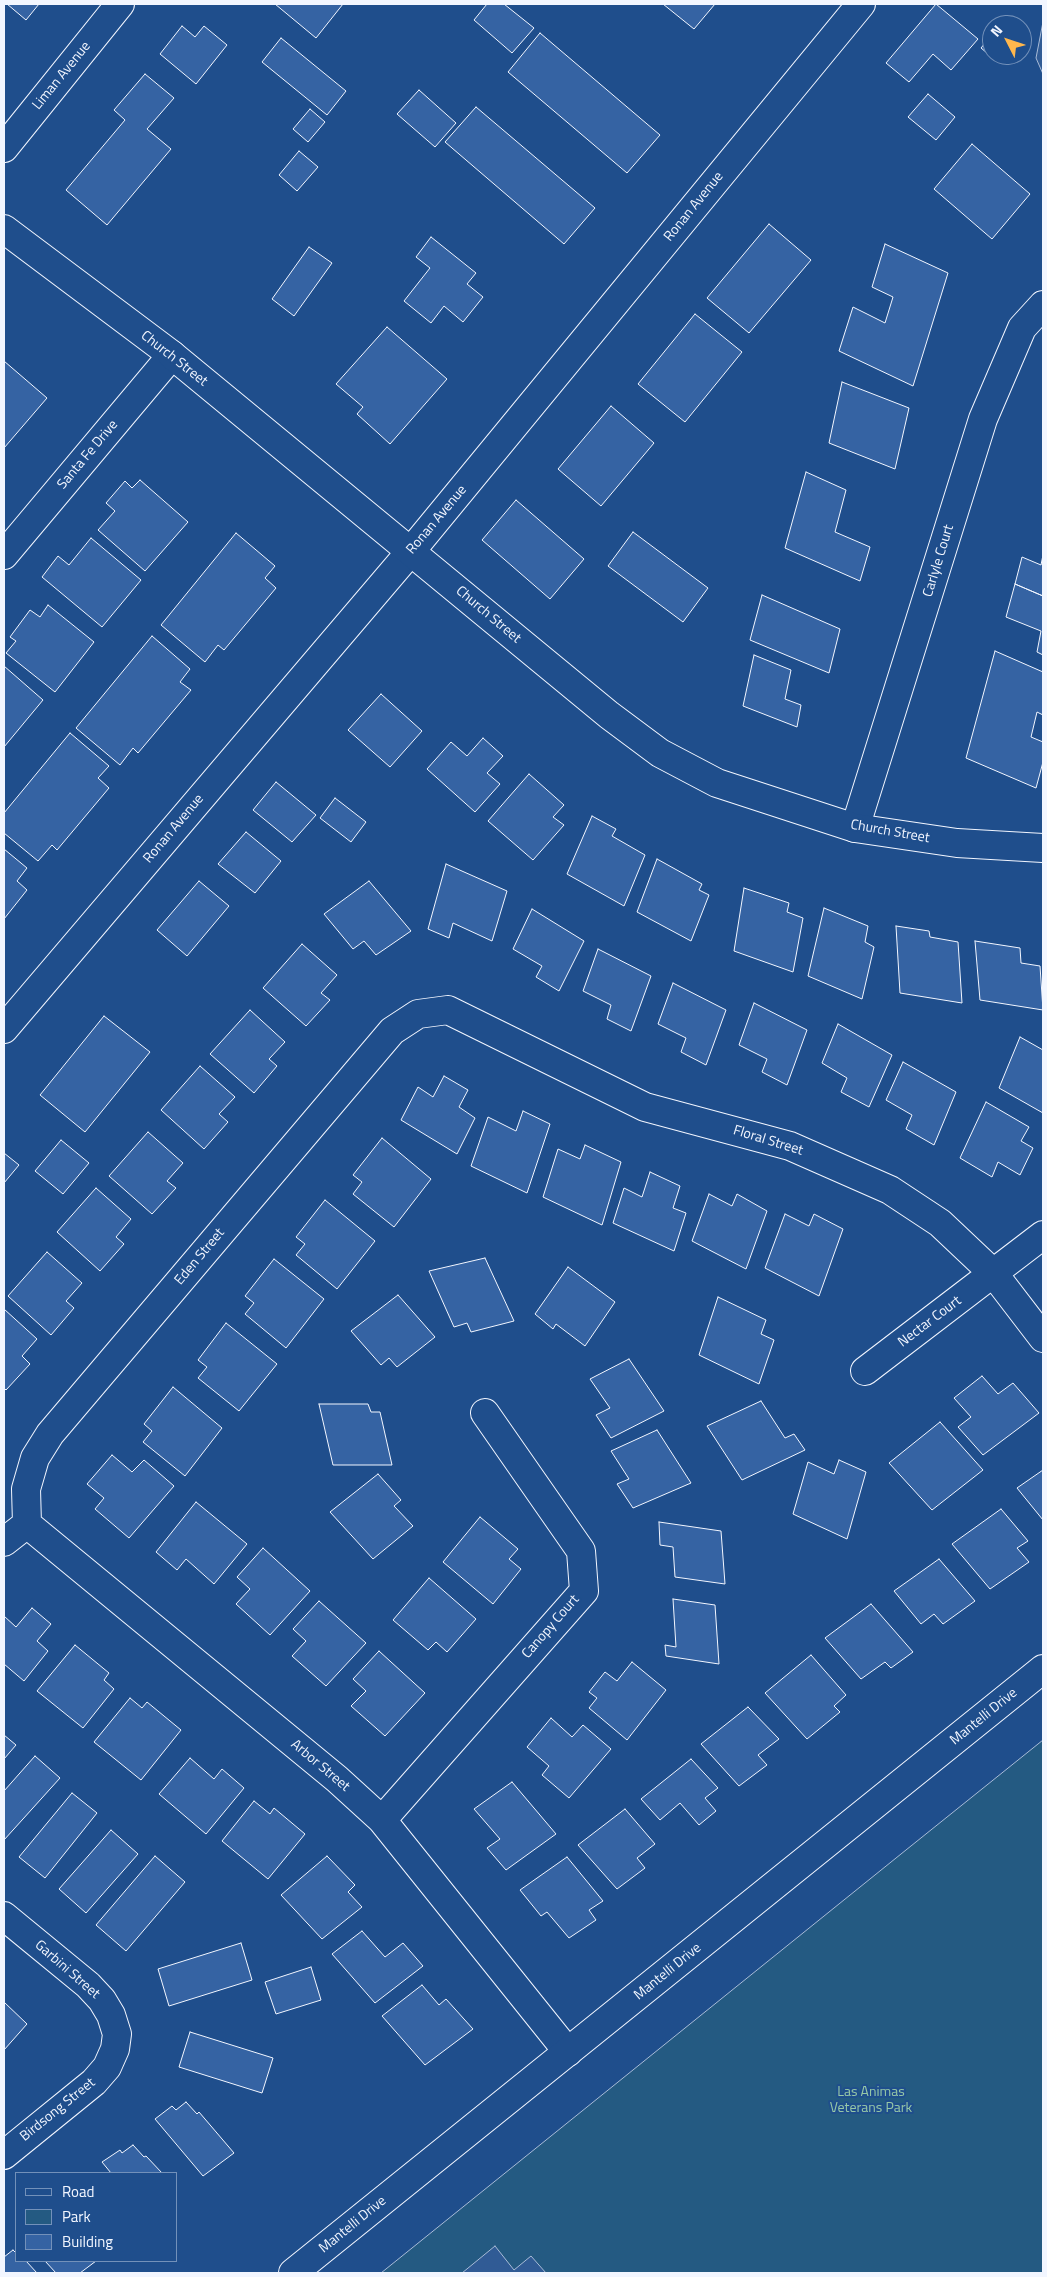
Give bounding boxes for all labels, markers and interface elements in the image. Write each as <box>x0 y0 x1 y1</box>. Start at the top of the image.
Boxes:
north arrow <box>982 15 1032 65</box>
text: N <box>985 20 1007 41</box>
street label: Liman Avenue <box>29 39 95 113</box>
street label: Ronan Avenue <box>661 169 727 245</box>
street label: Church Street <box>137 328 211 390</box>
street label: Santa Fe Drive <box>54 417 122 493</box>
street label: Ronan Avenue <box>403 482 471 558</box>
street label: Carlyle Court <box>920 523 958 599</box>
street label: Church Street <box>452 583 524 647</box>
street label: Ronan Avenue <box>140 791 208 867</box>
street label: Church Street <box>849 817 931 847</box>
street label: Floral Street <box>731 1122 805 1160</box>
street label: Eden Street <box>171 1225 229 1289</box>
street label: Nectar Court <box>895 1293 965 1351</box>
street label: Canopy Court <box>519 1592 583 1662</box>
street label: Mantelli Drive <box>947 1685 1021 1749</box>
street label: Arbor Street <box>287 1736 353 1796</box>
street label: Garbini Street <box>31 1937 103 2003</box>
street label: Mantelli Drive <box>631 1940 705 2004</box>
street label: Birdsong Street <box>17 2075 99 2145</box>
park label: Las Animas Veterans Park <box>830 2085 912 2118</box>
legend <box>15 2172 178 2262</box>
text: Road <box>62 2180 94 2203</box>
street label: Mantelli Drive <box>316 2193 390 2257</box>
text: Park <box>62 2205 91 2228</box>
text: Building <box>62 2230 113 2253</box>

